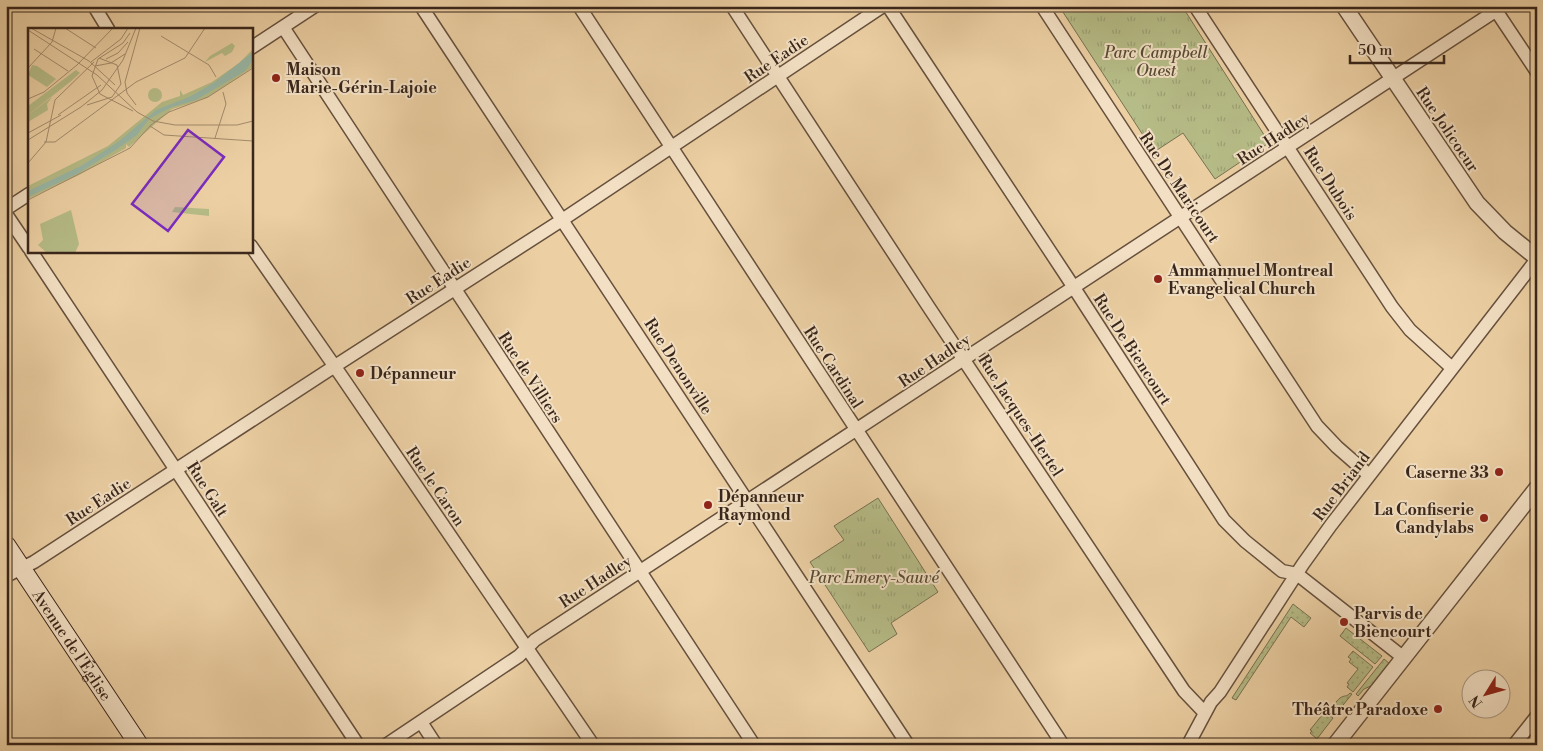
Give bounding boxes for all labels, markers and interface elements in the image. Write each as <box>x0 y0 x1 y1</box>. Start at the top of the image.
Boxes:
inset map <box>28 28 252 252</box>
street label: Rue Eadie <box>741 30 812 88</box>
scale bar <box>1350 32 1444 64</box>
text: 50 m <box>1358 41 1392 60</box>
park label: Parc Campbell Ouest <box>1103 43 1208 81</box>
place label: Maison Marie-Gérin-Lajoie <box>286 60 437 98</box>
marker: Maison Marie-Gérin-Lajoie <box>270 72 282 84</box>
street label: Rue Jolicoeur <box>1411 83 1483 176</box>
street label: Rue Hadley <box>1234 108 1314 170</box>
street label: Rue De Maricourt <box>1135 128 1224 247</box>
street label: Rue Dubois <box>1299 143 1361 224</box>
street label: Rue Eadie <box>402 253 475 309</box>
place label: Ammannuel Montreal Evangelical Church <box>1167 261 1334 299</box>
marker: Ammannuel Montreal Evangelical Church <box>1152 273 1164 285</box>
street label: Rue De Biencourt <box>1089 290 1176 409</box>
street label: Rue Denonville <box>640 315 717 418</box>
street label: Rue Cardinal <box>799 323 867 413</box>
street label: Rue de Villiers <box>493 328 567 427</box>
street label: Rue Hadley <box>895 329 974 392</box>
street label: Rue Jacques-Hertel <box>973 351 1067 481</box>
place label: Dépanneur <box>370 364 456 384</box>
marker: Dépanneur <box>354 367 366 379</box>
street label: Rue le Caron <box>401 443 469 531</box>
street label: Rue Briand <box>1309 448 1374 525</box>
street label: Rue Galt <box>182 458 233 521</box>
place label: Caserne 33 <box>1405 463 1489 483</box>
marker: Caserne 33 <box>1493 466 1505 478</box>
street label: Rue Eadie <box>62 474 135 530</box>
place label: Dépanneur Raymond <box>718 487 804 525</box>
marker: Dépanneur Raymond <box>702 499 714 511</box>
place label: La Confiserie Candylabs <box>1374 500 1474 538</box>
marker: La Confiserie Candylabs <box>1478 512 1490 524</box>
street label: Rue Hadley <box>556 551 636 613</box>
park label: Parc Emery-Sauvé <box>808 568 941 588</box>
street label: Avenue de l'Église <box>27 585 116 705</box>
place label: Parvis de Biencourt <box>1354 604 1432 642</box>
marker: Parvis de Biencourt <box>1338 616 1350 628</box>
north arrow <box>1460 668 1510 718</box>
text: N <box>1466 691 1487 711</box>
place label: Théâtre Paradoxe <box>1292 700 1428 720</box>
marker: Théâtre Paradoxe <box>1432 703 1444 715</box>

